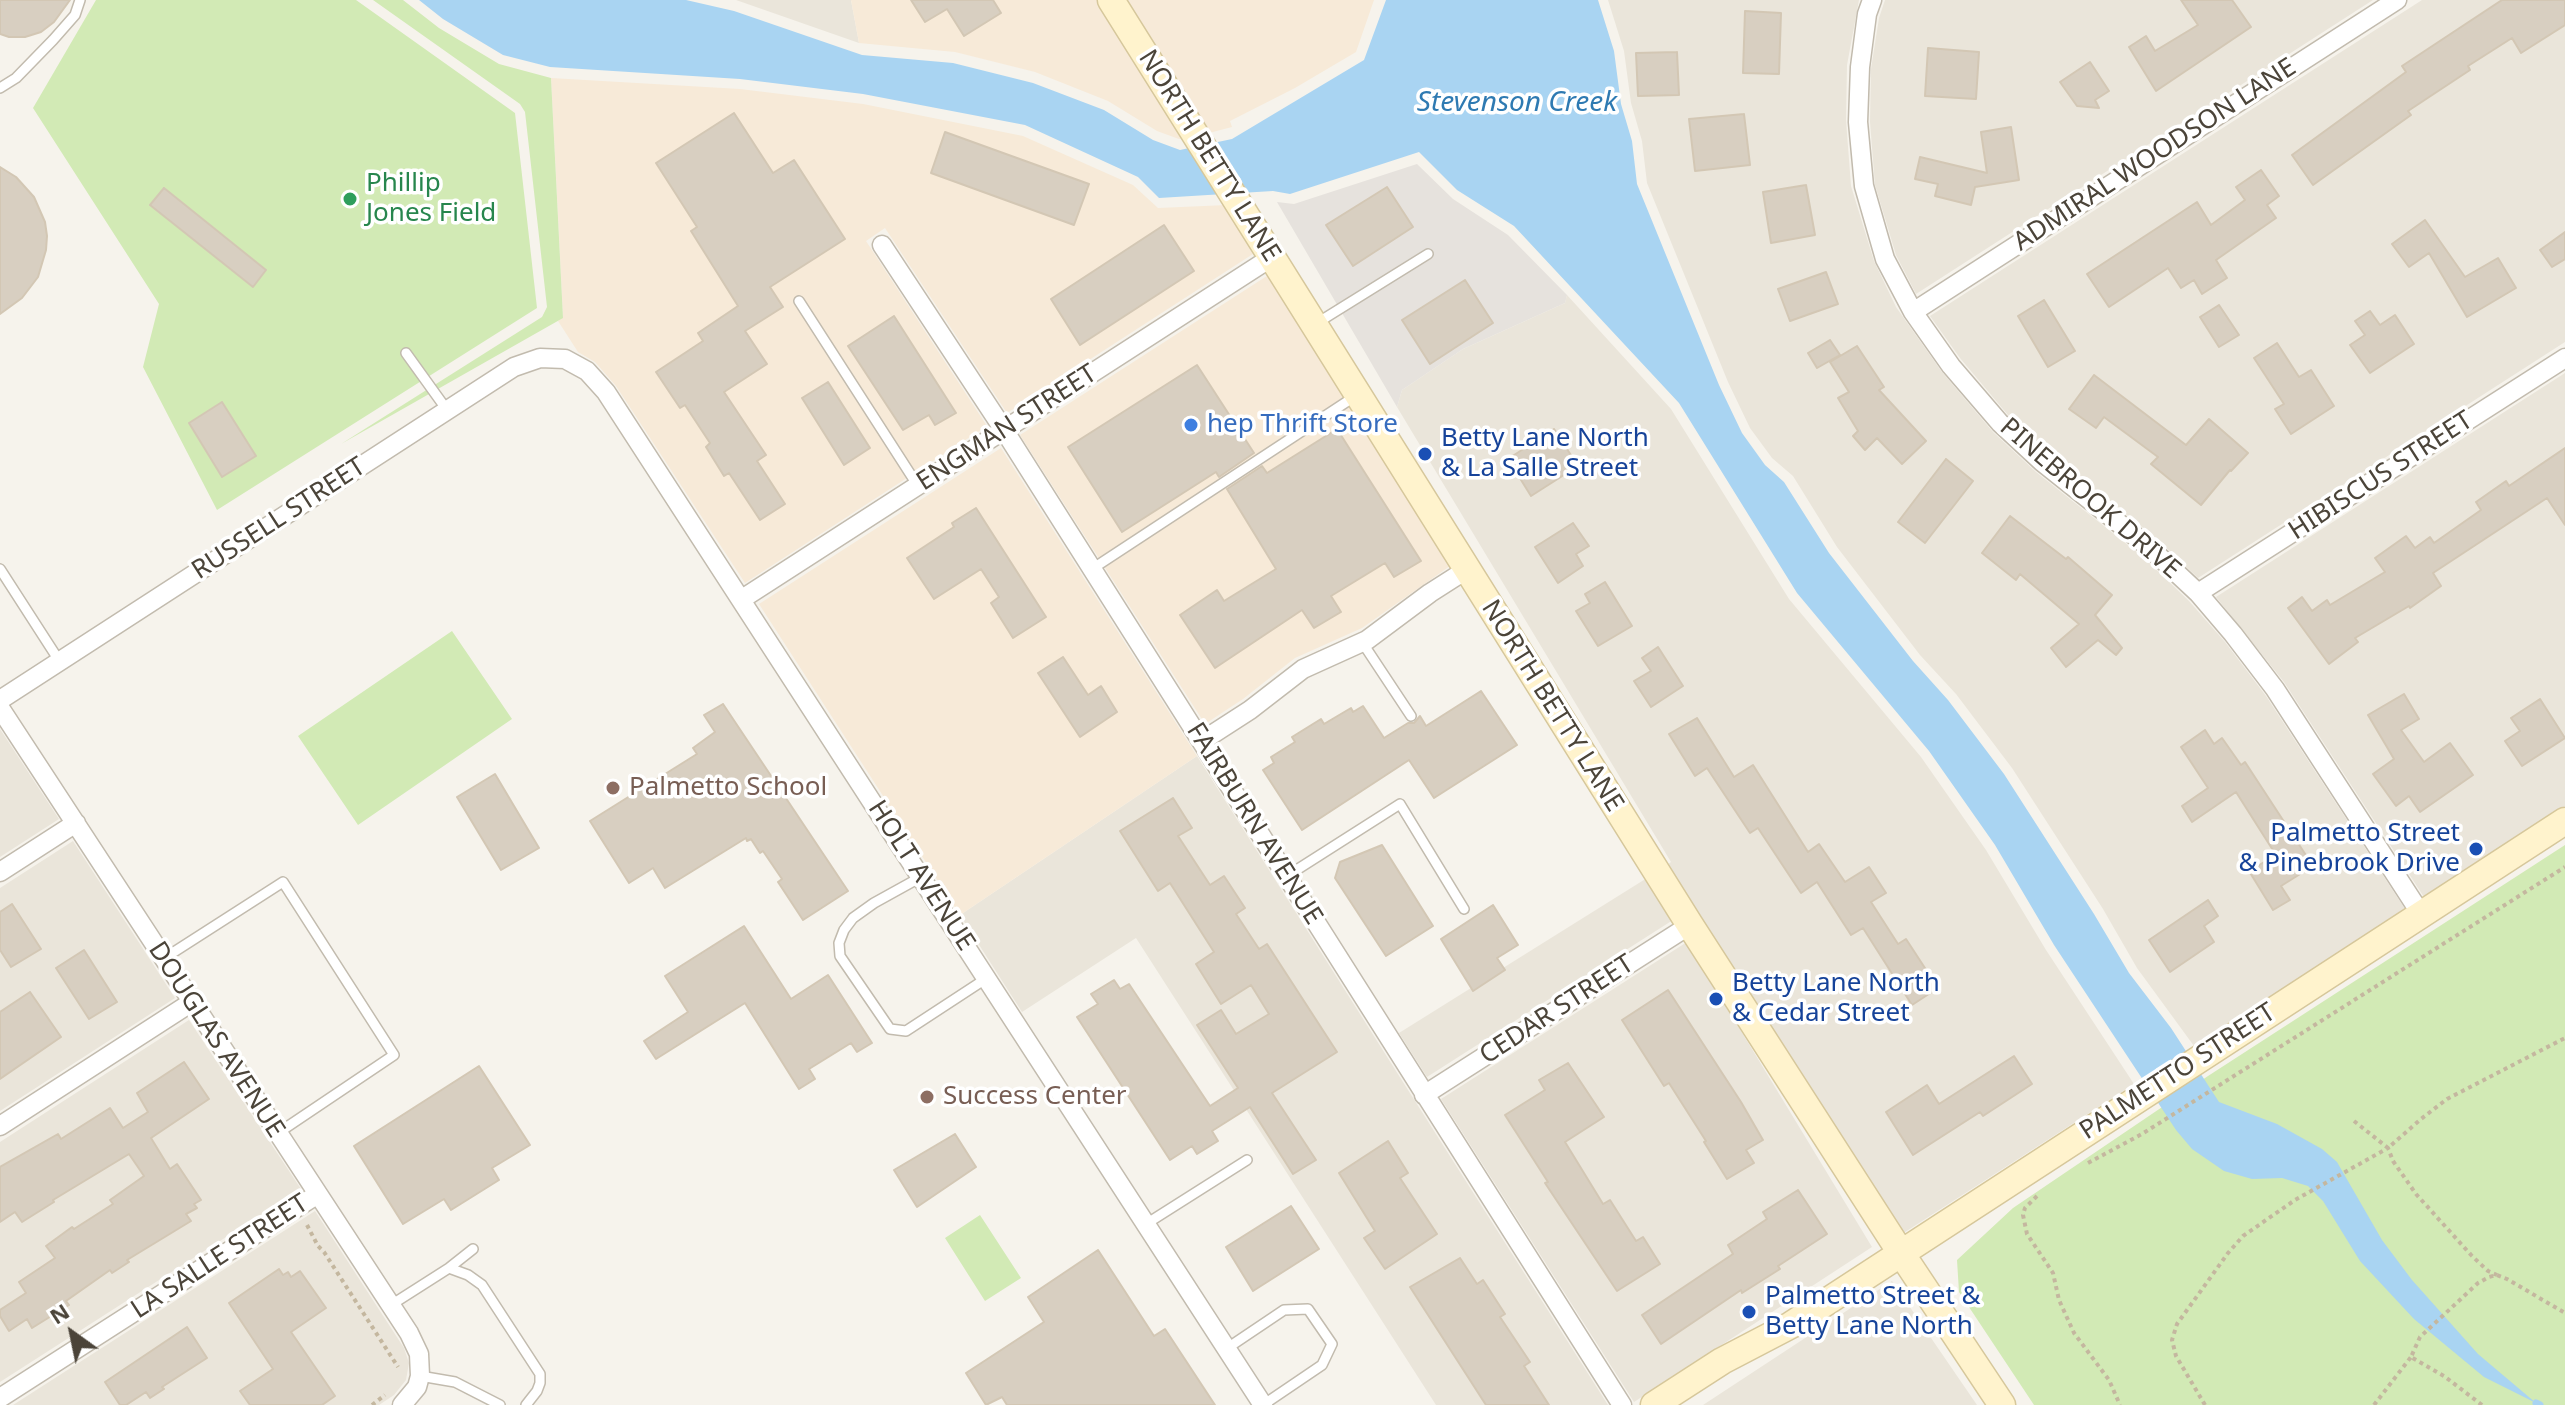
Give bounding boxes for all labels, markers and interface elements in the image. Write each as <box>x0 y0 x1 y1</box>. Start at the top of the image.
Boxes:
street label: NORTH BETTY LANE <box>1131 45 1287 267</box>
street label: ADMIRAL WOODSON LANE <box>2008 52 2302 258</box>
water label: Stevenson Creek <box>1417 86 1617 120</box>
place label: Phillip Jones Field <box>366 168 496 230</box>
marker: Phillip Jones Field <box>341 190 359 208</box>
street label: ENGMAN STREET <box>911 358 1103 498</box>
street label: HIBISCUS STREET <box>2283 405 2479 547</box>
place label: hep Thrift Store <box>1207 409 1398 441</box>
street label: PINEBROOK DRIVE <box>1993 412 2187 586</box>
marker: hep Thrift Store <box>1182 416 1200 434</box>
place label: Betty Lane North & La Salle Street <box>1441 423 1649 484</box>
marker: Betty Lane North & La Salle Street <box>1416 445 1434 463</box>
street label: RUSSELL STREET <box>186 451 372 587</box>
street label: NORTH BETTY LANE <box>1474 595 1630 817</box>
street label: FAIRBURN AVENUE <box>1179 717 1329 931</box>
place label: Palmetto School <box>629 772 827 804</box>
marker: Palmetto School <box>604 779 622 797</box>
street label: HOLT AVENUE <box>861 795 981 957</box>
place label: Palmetto Street & Pinebrook Drive <box>2238 818 2460 880</box>
marker: Palmetto Street & Pinebrook Drive <box>2467 840 2485 858</box>
street label: DOUGLAS AVENUE <box>141 936 291 1144</box>
street label: CEDAR STREET <box>1474 949 1640 1071</box>
place label: Betty Lane North & Cedar Street <box>1732 968 1940 1030</box>
marker: Betty Lane North & Cedar Street <box>1707 990 1725 1008</box>
street label: PALMETTO STREET <box>2074 997 2282 1147</box>
place label: Success Center <box>943 1081 1127 1113</box>
marker: Success Center <box>918 1088 936 1106</box>
street label: LA SALLE STREET <box>126 1188 314 1326</box>
place label: Palmetto Street & Betty Lane North <box>1765 1281 1981 1342</box>
north arrow <box>32 1293 112 1373</box>
text: N <box>43 1295 75 1330</box>
marker: Palmetto Street & Betty Lane North <box>1740 1303 1758 1321</box>

